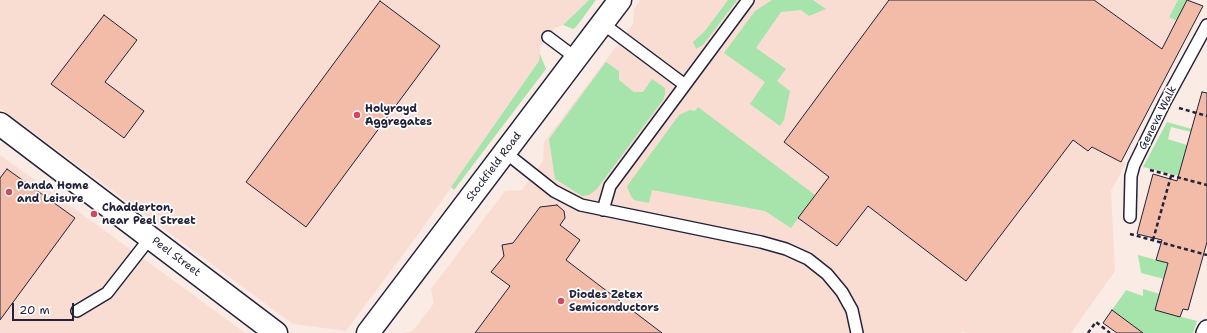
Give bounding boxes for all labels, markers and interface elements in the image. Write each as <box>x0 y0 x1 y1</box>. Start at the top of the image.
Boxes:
street label: Geneva Walk <box>1136 84 1180 152</box>
place label: Holyroyd Aggregates <box>365 102 432 128</box>
marker: Holyroyd Aggregates <box>352 110 362 120</box>
street label: Stockfield Road <box>464 130 524 204</box>
place label: Panda Home and Leisure <box>17 179 89 205</box>
marker: Panda Home and Leisure <box>4 187 14 197</box>
place label: Chadderton, near Peel Street <box>102 201 196 227</box>
marker: Chadderton, near Peel Street <box>89 209 99 219</box>
street label: Peel Street <box>149 234 203 280</box>
place label: Diodes Zetex Semiconductors <box>569 288 659 314</box>
scale bar <box>14 295 76 321</box>
marker: Diodes Zetex Semiconductors <box>556 296 566 306</box>
text: 20 m <box>19 302 50 318</box>

